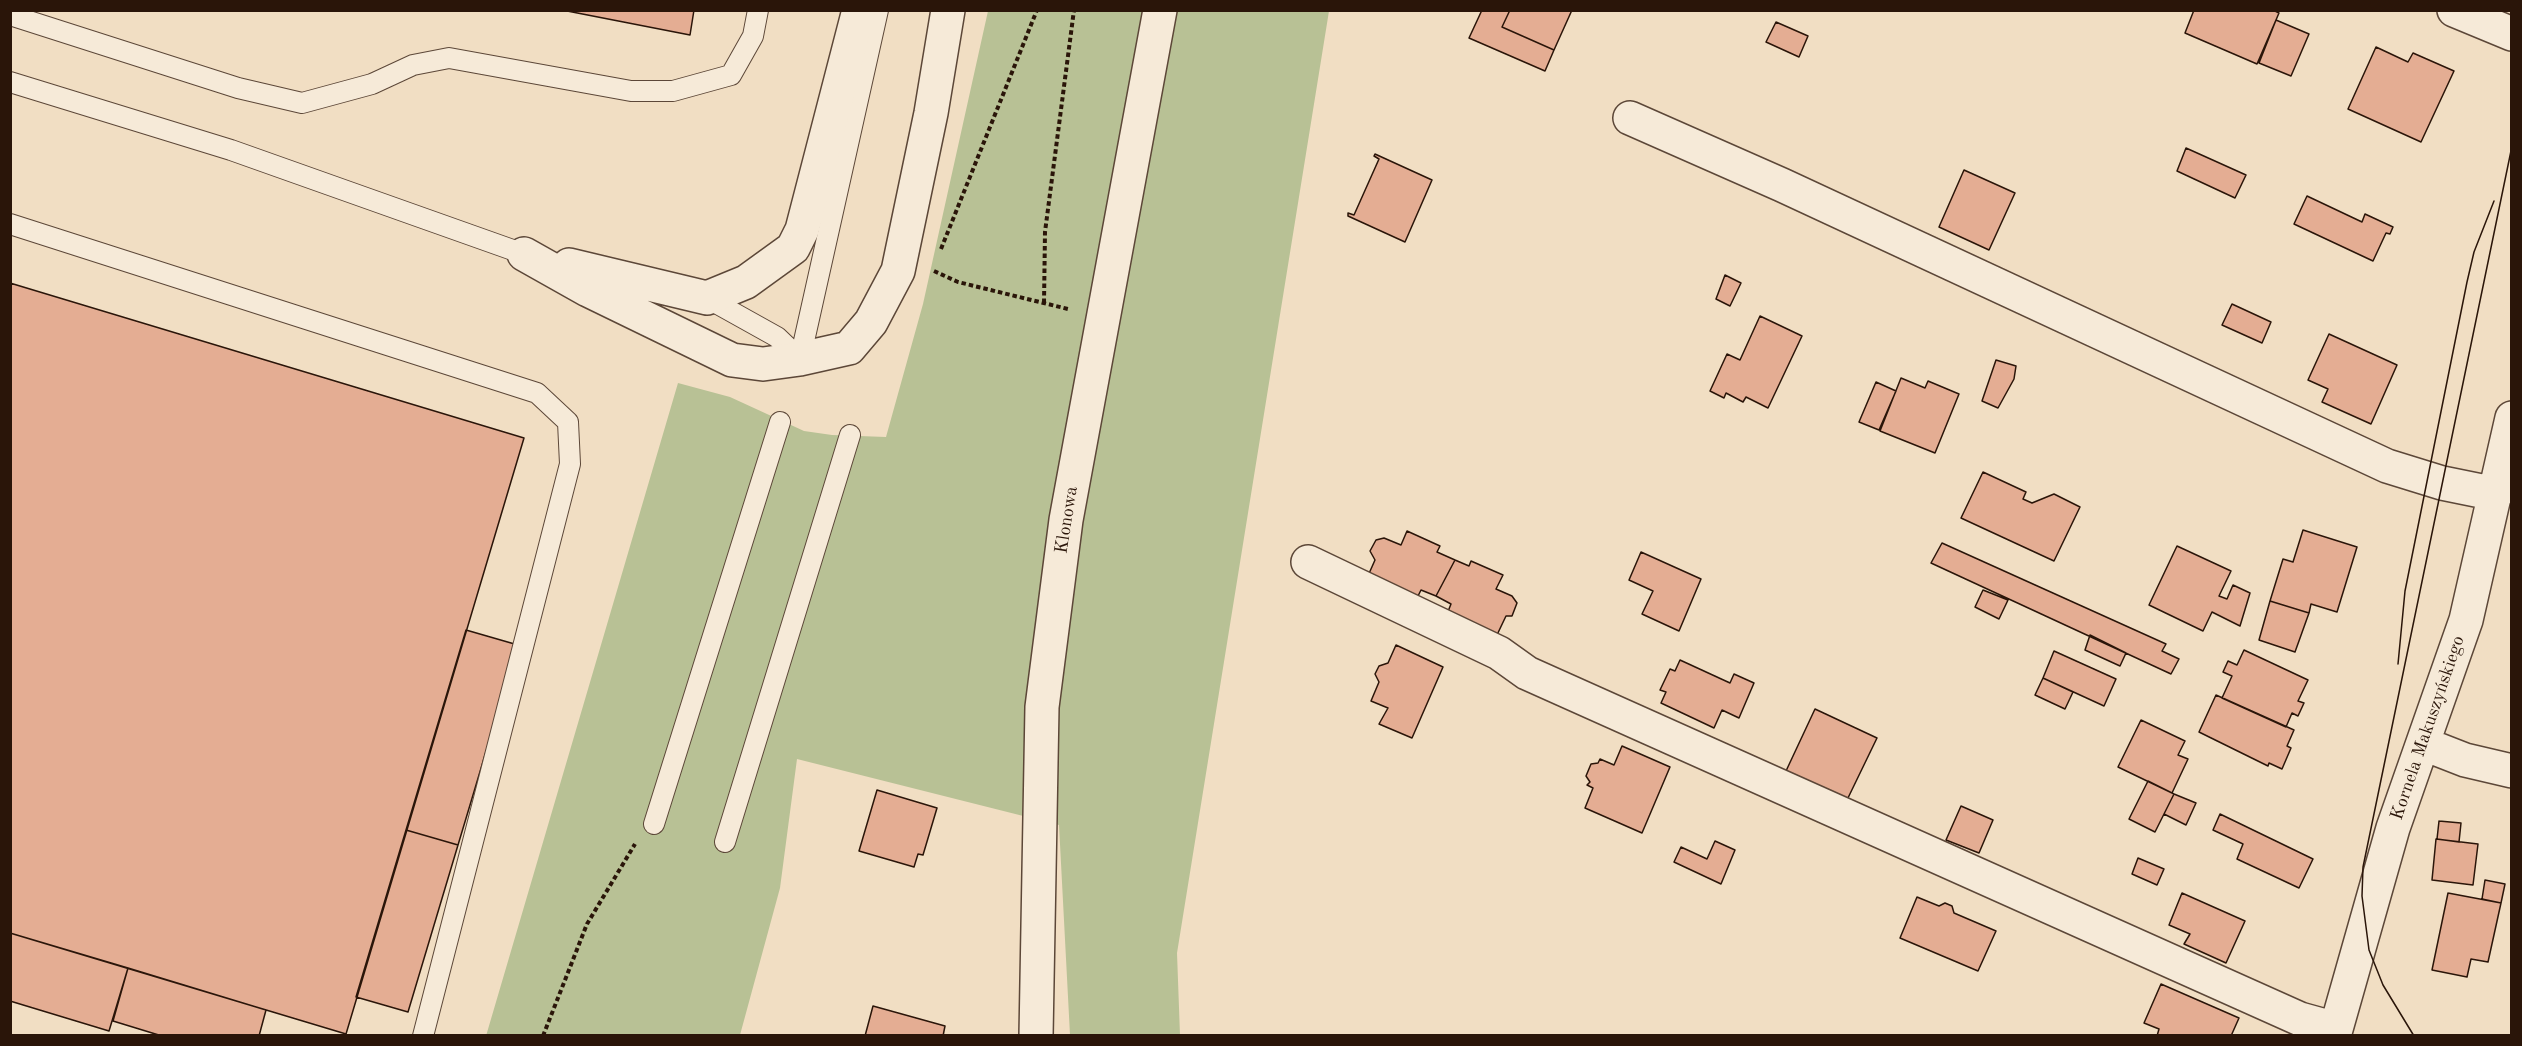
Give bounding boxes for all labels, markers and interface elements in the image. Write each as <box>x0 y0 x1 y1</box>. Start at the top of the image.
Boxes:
street label: Klonowa <box>1051 485 1083 555</box>
street label: Kornela Makuszyńskiego <box>2386 633 2470 823</box>

